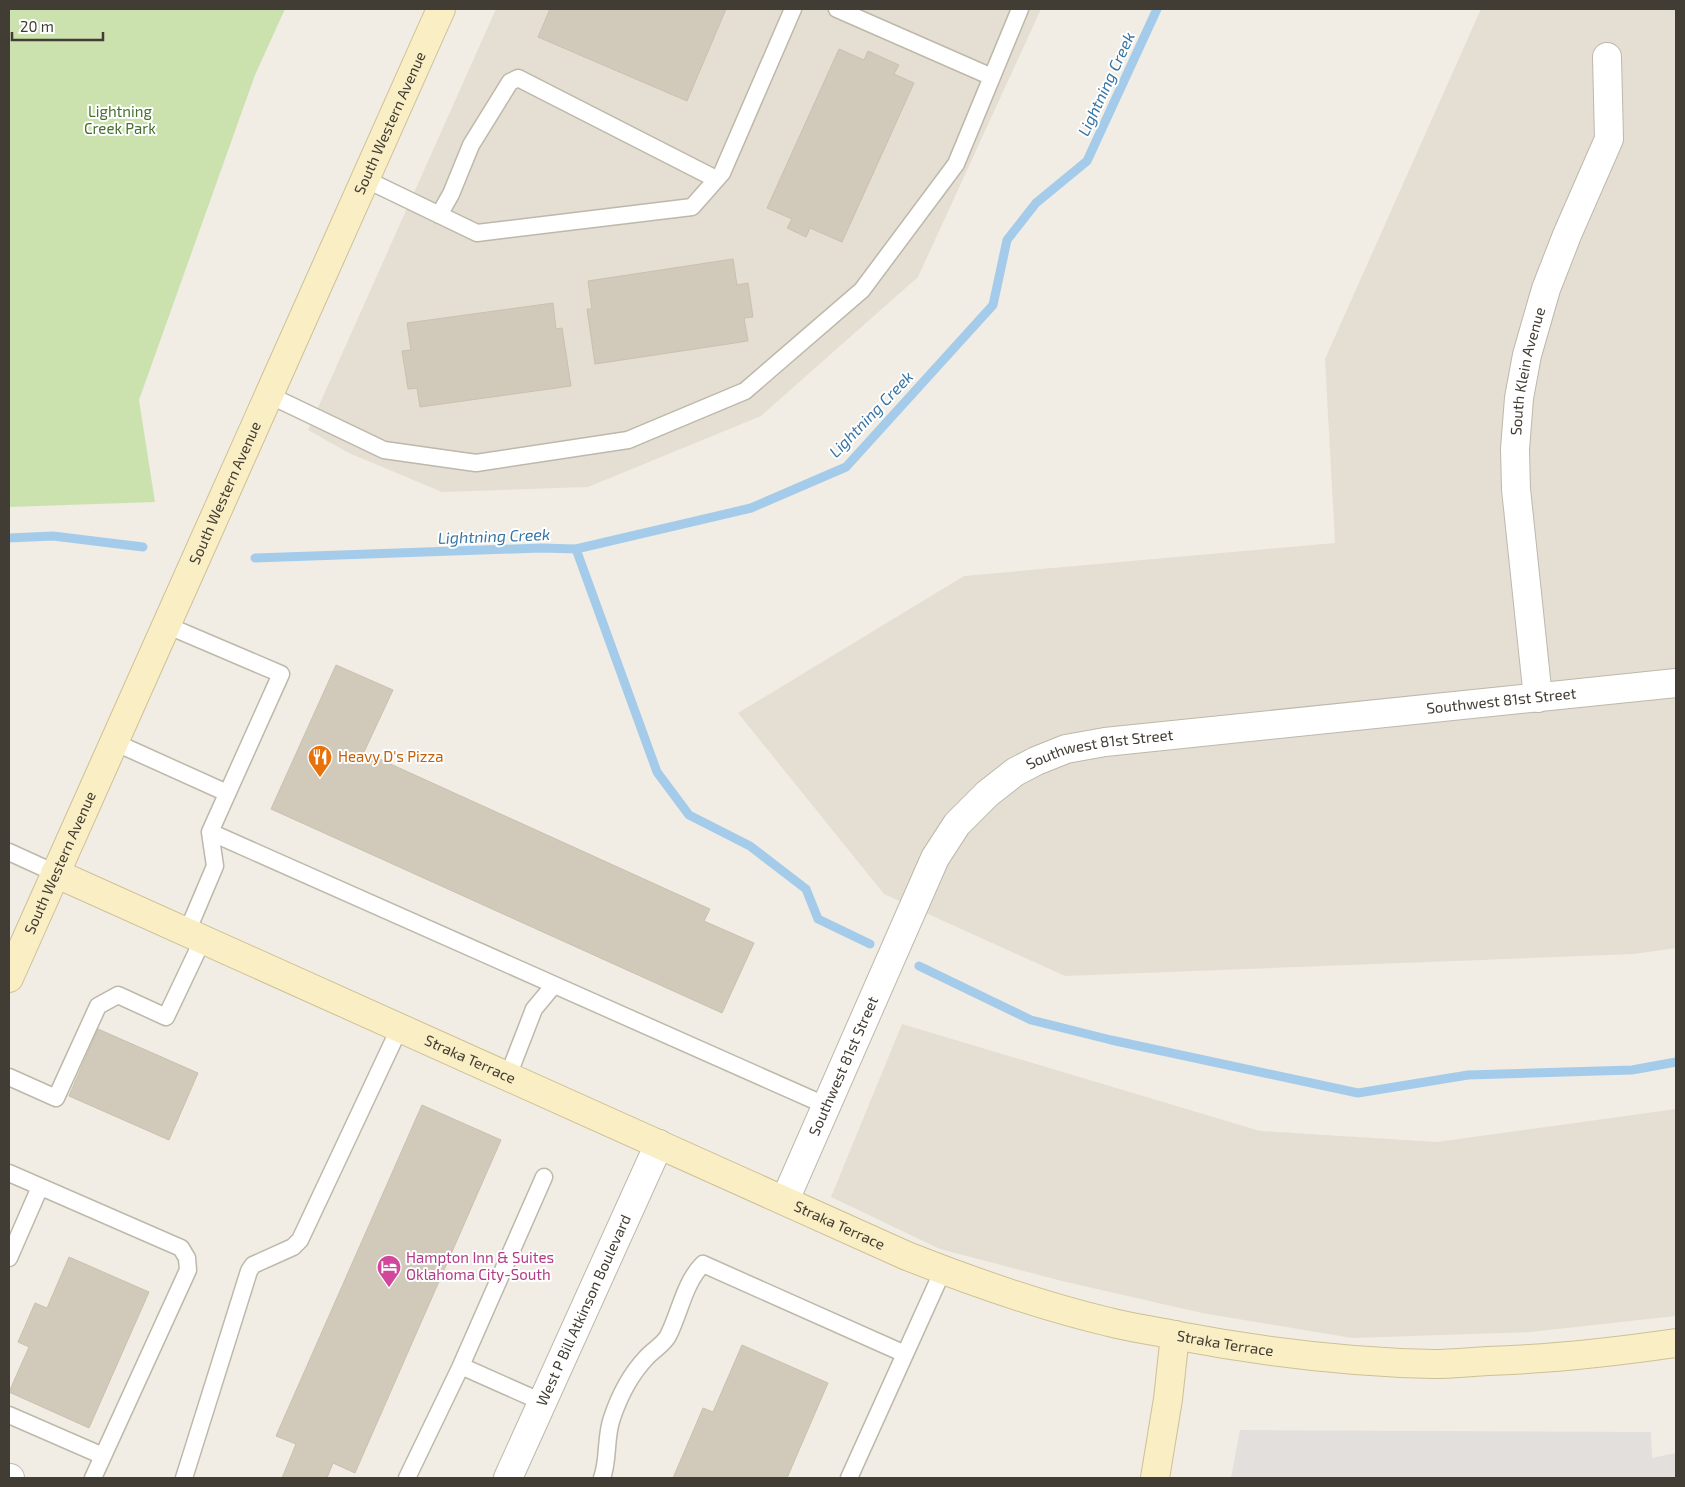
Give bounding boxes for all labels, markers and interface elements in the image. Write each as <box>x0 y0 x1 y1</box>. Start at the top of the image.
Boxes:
scale bar <box>12 10 104 42</box>
text: 20 m <box>20 17 54 35</box>
water label: Lightning Creek <box>1073 29 1138 139</box>
street label: South Western Avenue <box>350 48 429 197</box>
park label: Lightning Creek Park <box>84 102 156 137</box>
street label: South Klein Avenue <box>1506 305 1548 436</box>
water label: Lightning Creek <box>825 367 917 461</box>
street label: South Western Avenue <box>185 418 264 567</box>
water label: Lightning Creek <box>437 524 551 547</box>
street label: Southwest 81st Street <box>1425 683 1577 717</box>
street label: Southwest 81st Street <box>1023 725 1174 773</box>
restaurant icon: Heavy D's Pizza <box>307 744 333 778</box>
place label: Heavy D's Pizza <box>338 747 443 765</box>
street label: South Western Avenue <box>20 788 99 937</box>
street label: Southwest 81st Street <box>804 993 881 1138</box>
street label: Straka Terrace <box>422 1030 519 1087</box>
street label: Straka Terrace <box>791 1196 888 1253</box>
street label: West P Bill Atkinson Boulevard <box>532 1211 634 1408</box>
place label: Hampton Inn & Suites Oklahoma City-South <box>406 1248 554 1283</box>
hotel icon: Hampton Inn & Suites Oklahoma City-South <box>376 1254 402 1288</box>
street label: Straka Terrace <box>1175 1326 1275 1359</box>

